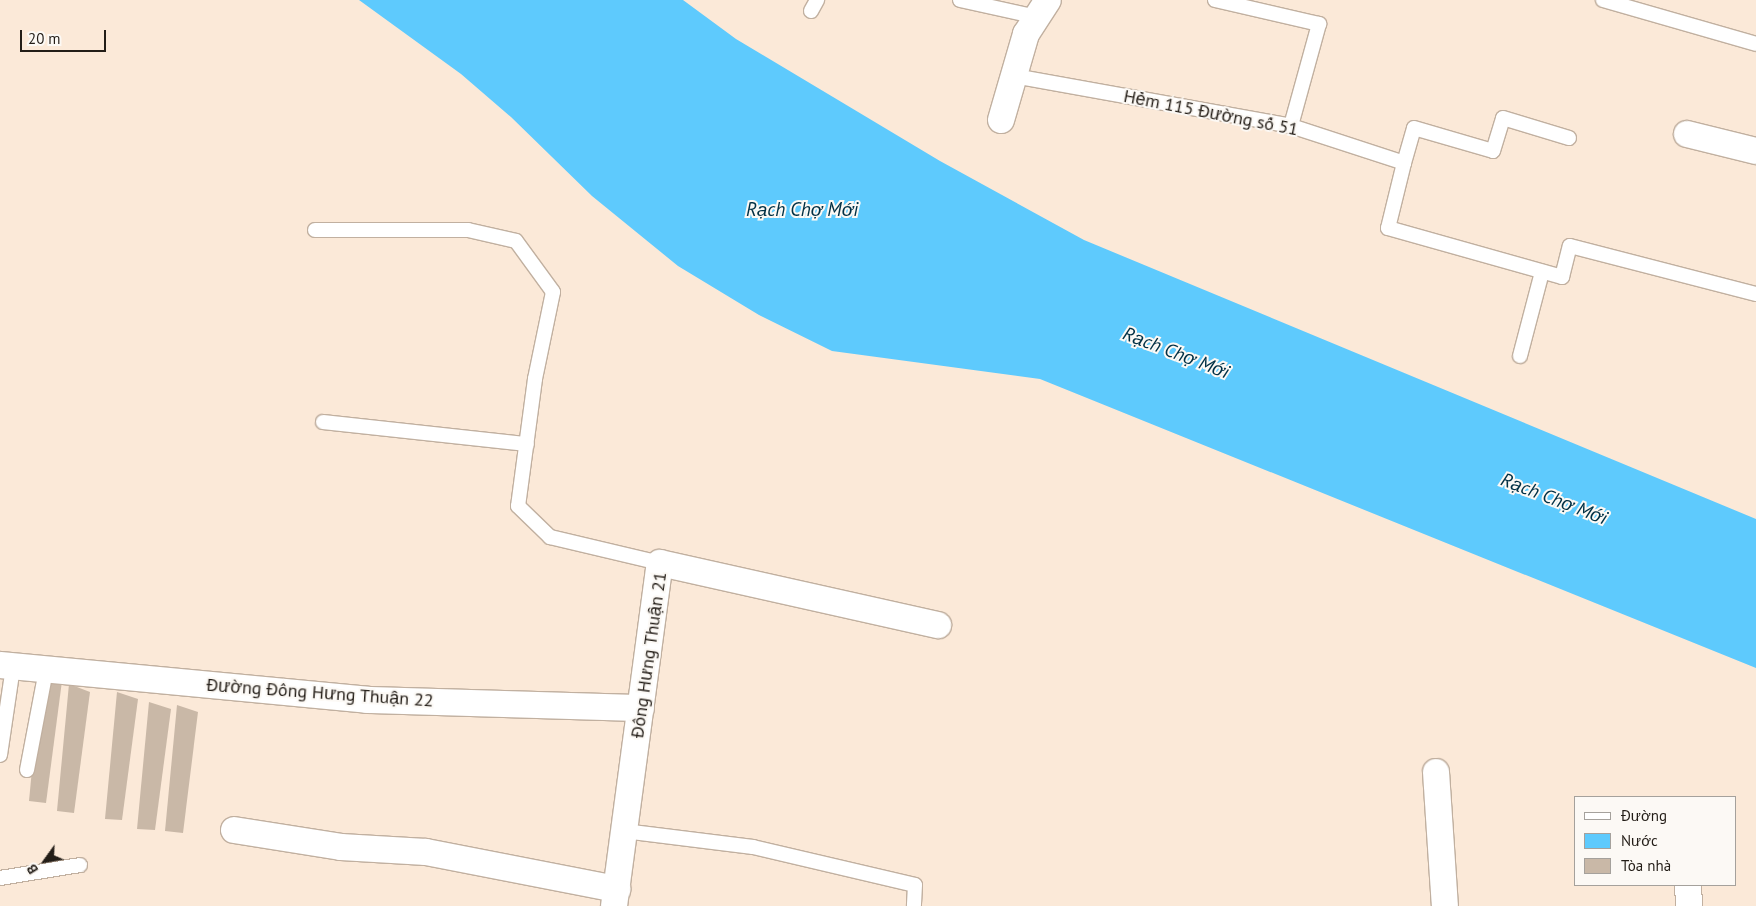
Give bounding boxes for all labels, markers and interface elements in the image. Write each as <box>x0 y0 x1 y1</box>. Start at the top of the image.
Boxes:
scale bar <box>22 20 109 52</box>
text: 20 m <box>28 29 61 48</box>
street label: Hẻm 115 Đường số 51 <box>1122 85 1300 141</box>
water label: Rạch Chợ Mới <box>746 199 858 221</box>
water label: Rạch Chợ Mới <box>1120 322 1232 384</box>
water label: Rạch Chợ Mới <box>1498 468 1610 530</box>
street label: Đông Hưng Thuận 21 <box>627 570 671 740</box>
street label: Đường Đông Hưng Thuận 22 <box>205 674 435 712</box>
legend <box>1574 796 1736 886</box>
text: Đường <box>1621 806 1667 825</box>
text: Nước <box>1621 831 1658 850</box>
north arrow <box>20 836 70 886</box>
text: Tòa nhà <box>1621 856 1671 875</box>
text: B <box>22 861 42 877</box>

